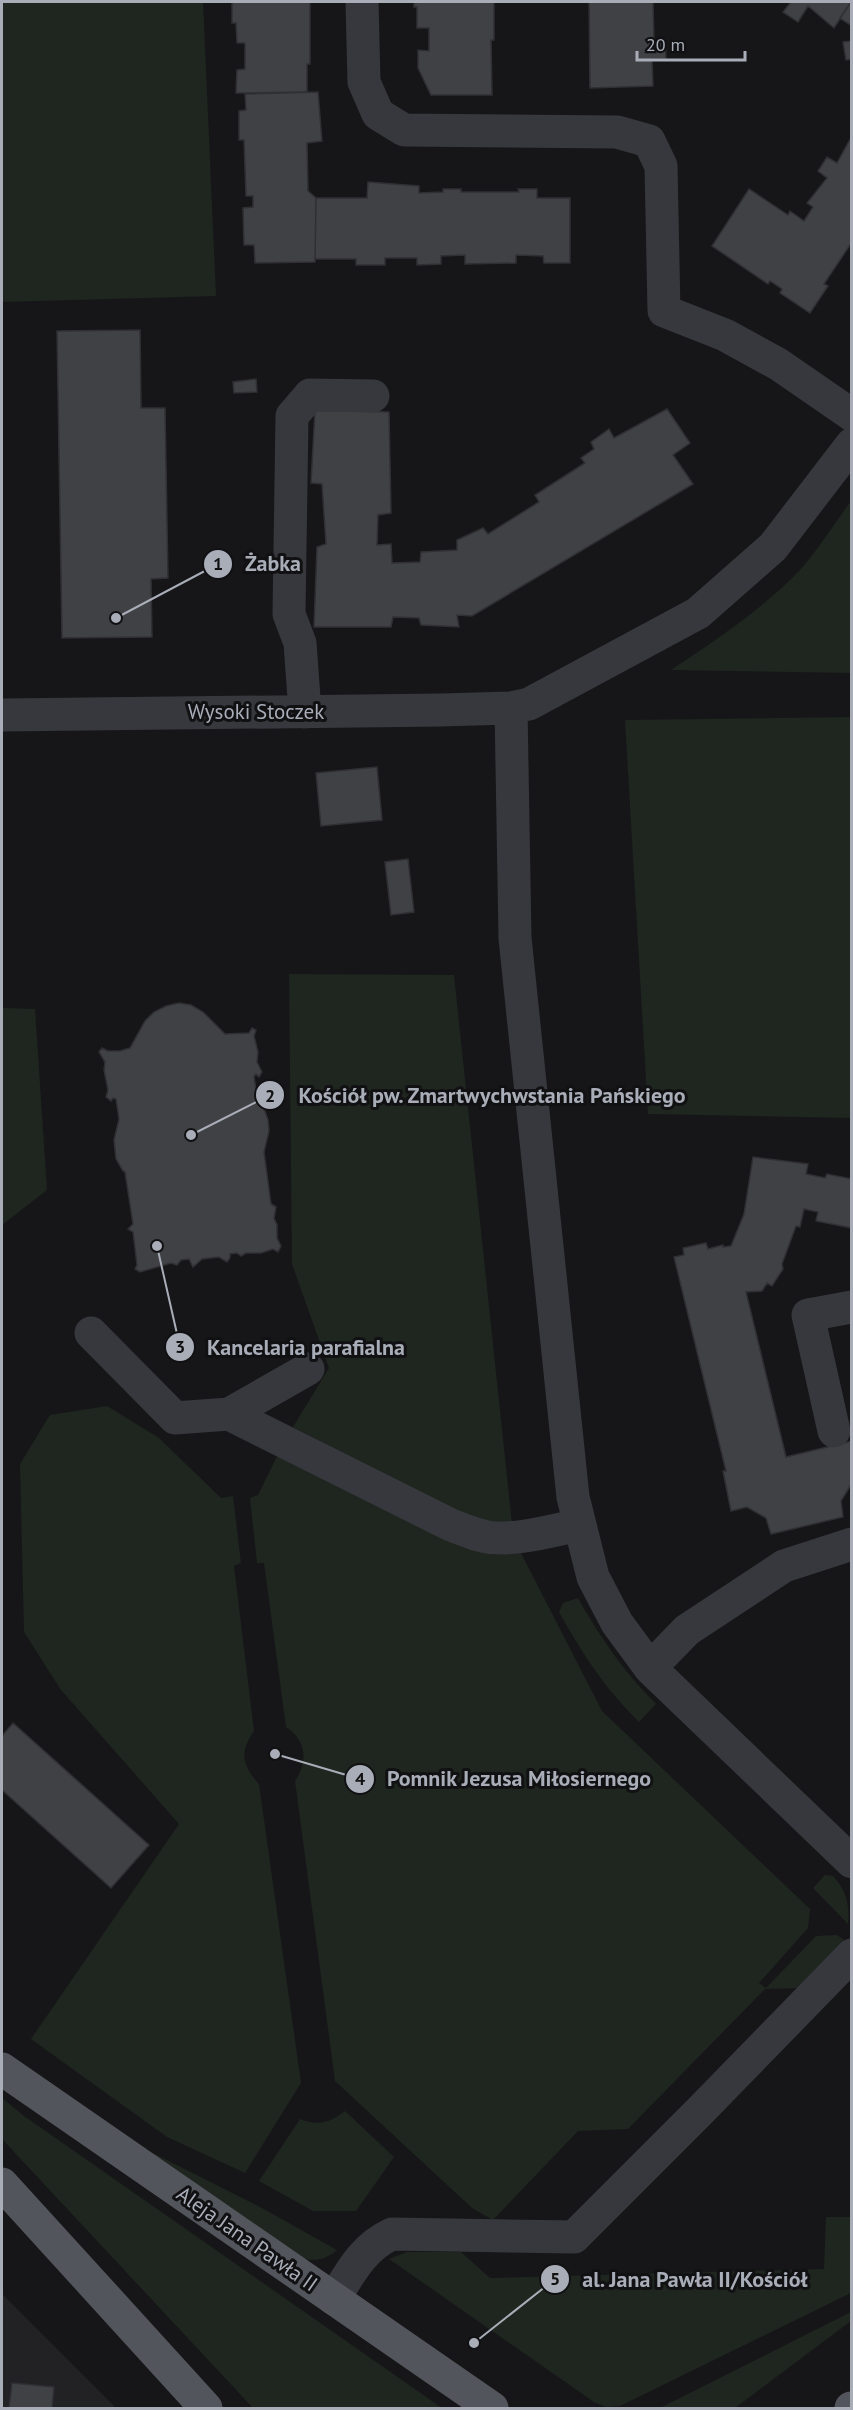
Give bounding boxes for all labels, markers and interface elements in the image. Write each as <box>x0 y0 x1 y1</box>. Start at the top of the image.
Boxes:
scale bar <box>637 24 745 62</box>
text: 20 m <box>646 33 685 56</box>
callout: Żabka <box>203 544 313 584</box>
text: Żabka <box>245 549 301 577</box>
text: 1 <box>213 552 223 575</box>
street label: Wysoki Stoczek <box>188 698 324 725</box>
callout: Kościół pw. Zmartwychwstania Pańskiego <box>255 1075 698 1115</box>
text: Kościół pw. Zmartwychwstania Pańskiego <box>298 1081 686 1109</box>
text: 2 <box>265 1084 275 1107</box>
callout: Kancelaria parafialna <box>165 1327 417 1367</box>
text: Kancelaria parafialna <box>207 1333 405 1361</box>
text: 3 <box>175 1335 185 1358</box>
callout: Pomnik Jezusa Miłosiernego <box>345 1759 664 1799</box>
text: Pomnik Jezusa Miłosiernego <box>387 1764 651 1792</box>
text: 4 <box>355 1767 365 1790</box>
street label: Aleja Jana Pawła II <box>172 2180 323 2297</box>
callout: al. Jana Pawła II/Kościół <box>540 2259 820 2299</box>
text: al. Jana Pawła II/Kościół <box>582 2265 809 2293</box>
text: 5 <box>550 2267 560 2290</box>

